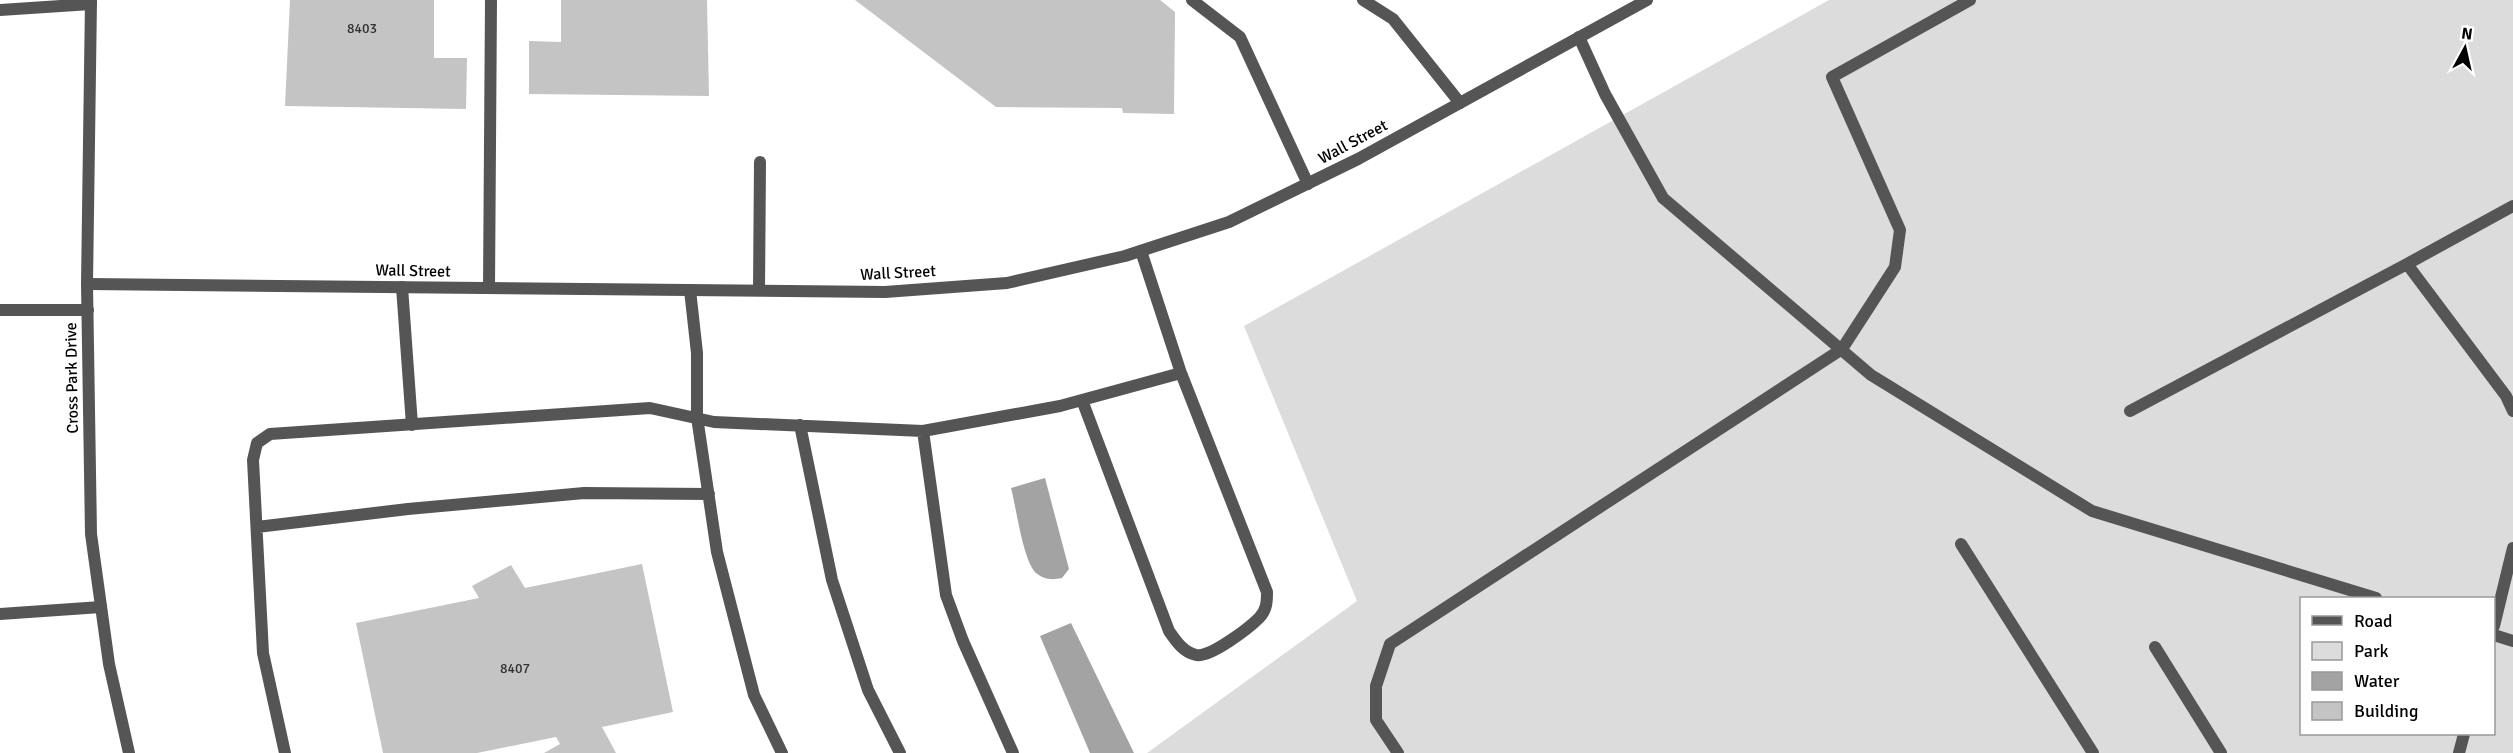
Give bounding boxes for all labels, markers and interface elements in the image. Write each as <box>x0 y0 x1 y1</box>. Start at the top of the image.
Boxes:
north arrow <box>2435 18 2495 78</box>
house number: 8403 <box>347 20 377 37</box>
text: N <box>2460 23 2474 45</box>
street label: Wall Street <box>1315 115 1391 169</box>
street label: Wall Street <box>375 260 451 282</box>
street label: Wall Street <box>860 261 937 285</box>
street label: Cross Park Drive <box>61 322 83 434</box>
legend <box>2300 597 2495 735</box>
text: Road <box>2354 610 2393 632</box>
text: Park <box>2354 640 2389 662</box>
house number: 8407 <box>500 660 530 677</box>
text: Water <box>2354 670 2400 692</box>
text: Building <box>2354 700 2418 722</box>

